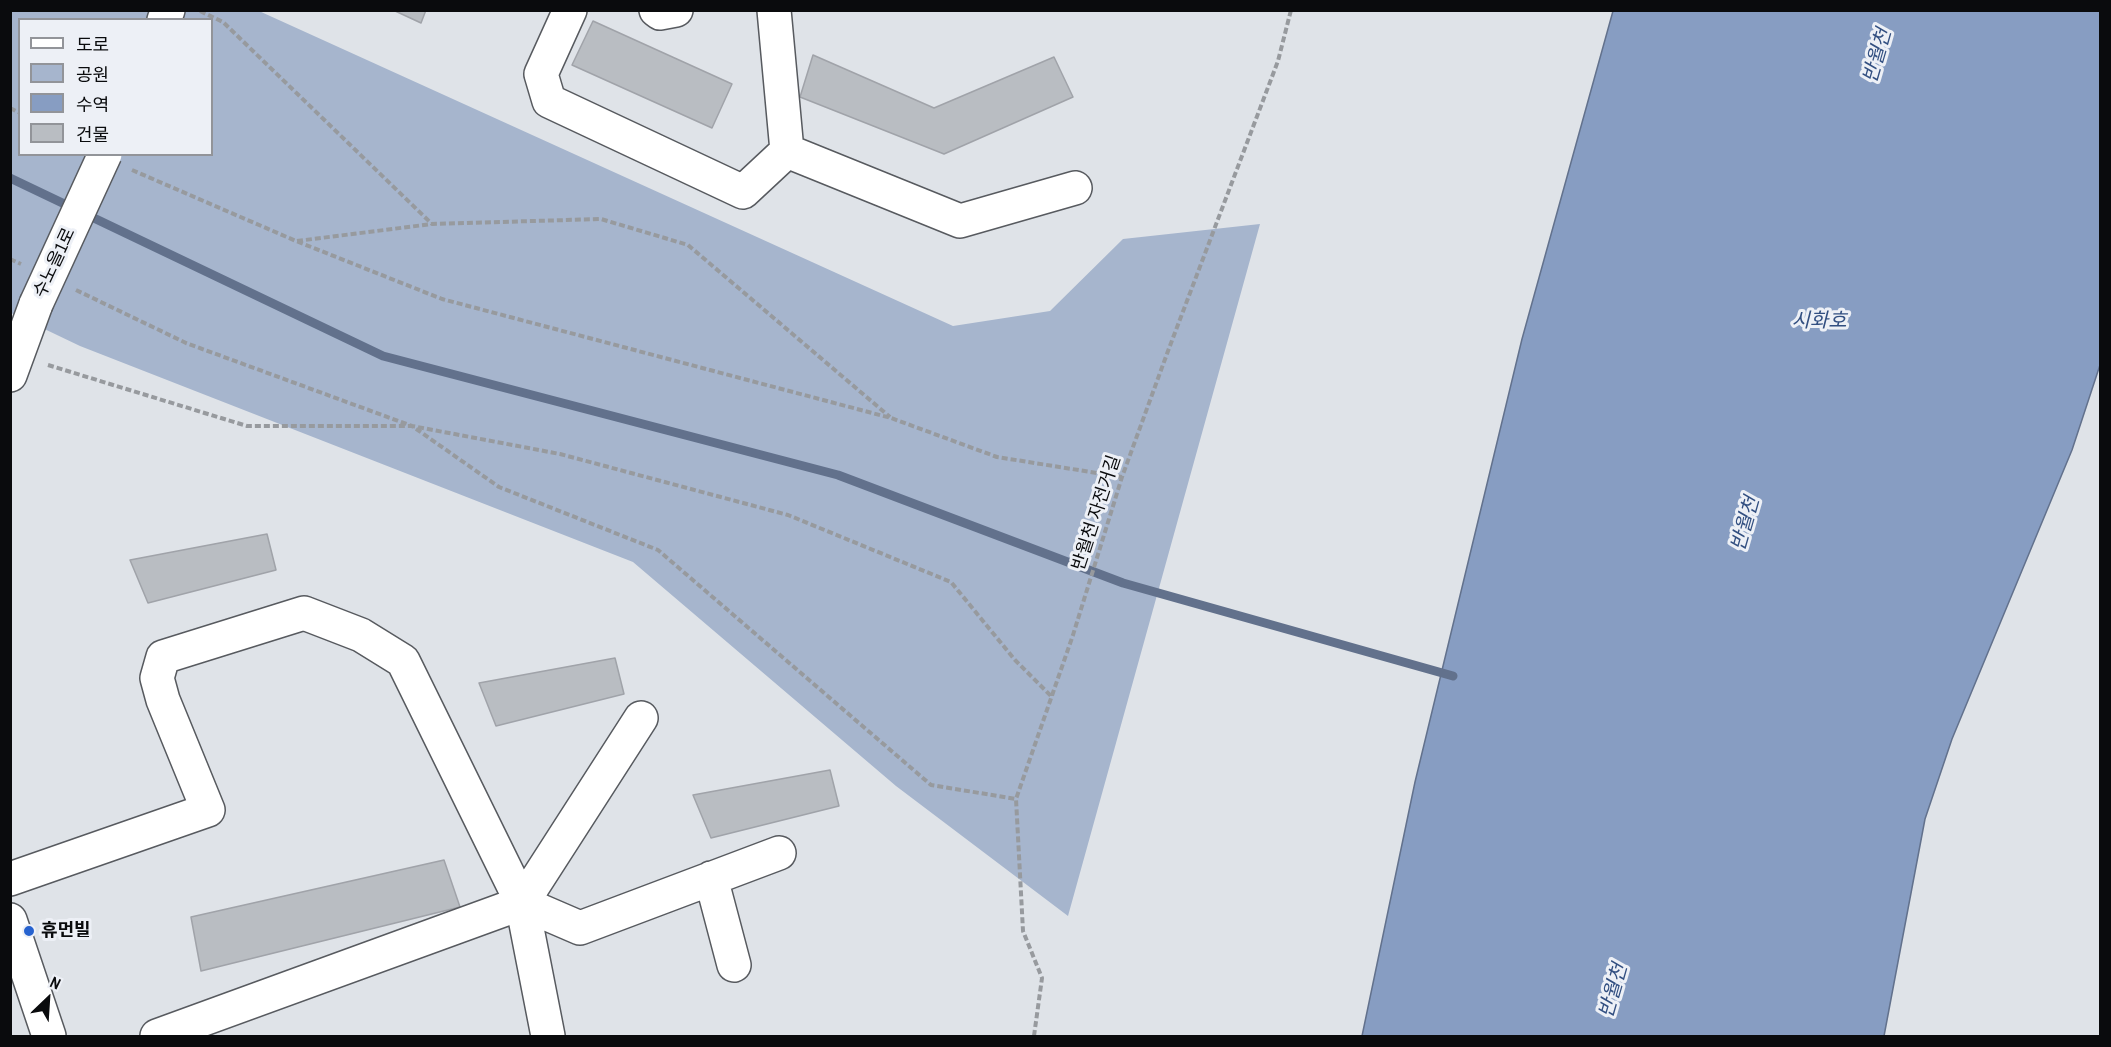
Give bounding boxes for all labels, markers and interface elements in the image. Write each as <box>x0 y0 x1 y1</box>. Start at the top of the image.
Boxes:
legend <box>18 18 213 156</box>
water label: 반월천 <box>1859 26 1897 86</box>
text: 도로 <box>76 32 109 57</box>
text: 공원 <box>76 62 109 87</box>
text: 수역 <box>76 92 109 117</box>
text: 건물 <box>76 122 109 147</box>
street label: 수노을1로 <box>29 225 81 301</box>
water label: 시화호 <box>1791 310 1847 334</box>
street label: 반월천 자전거길 <box>1068 453 1126 573</box>
water label: 반월천 <box>1727 494 1765 554</box>
place label: 휴먼빌 <box>41 920 91 942</box>
marker: 휴먼빌 <box>22 924 36 938</box>
water label: 반월천 <box>1595 961 1633 1021</box>
north arrow <box>18 969 78 1029</box>
text: N <box>47 971 65 995</box>

